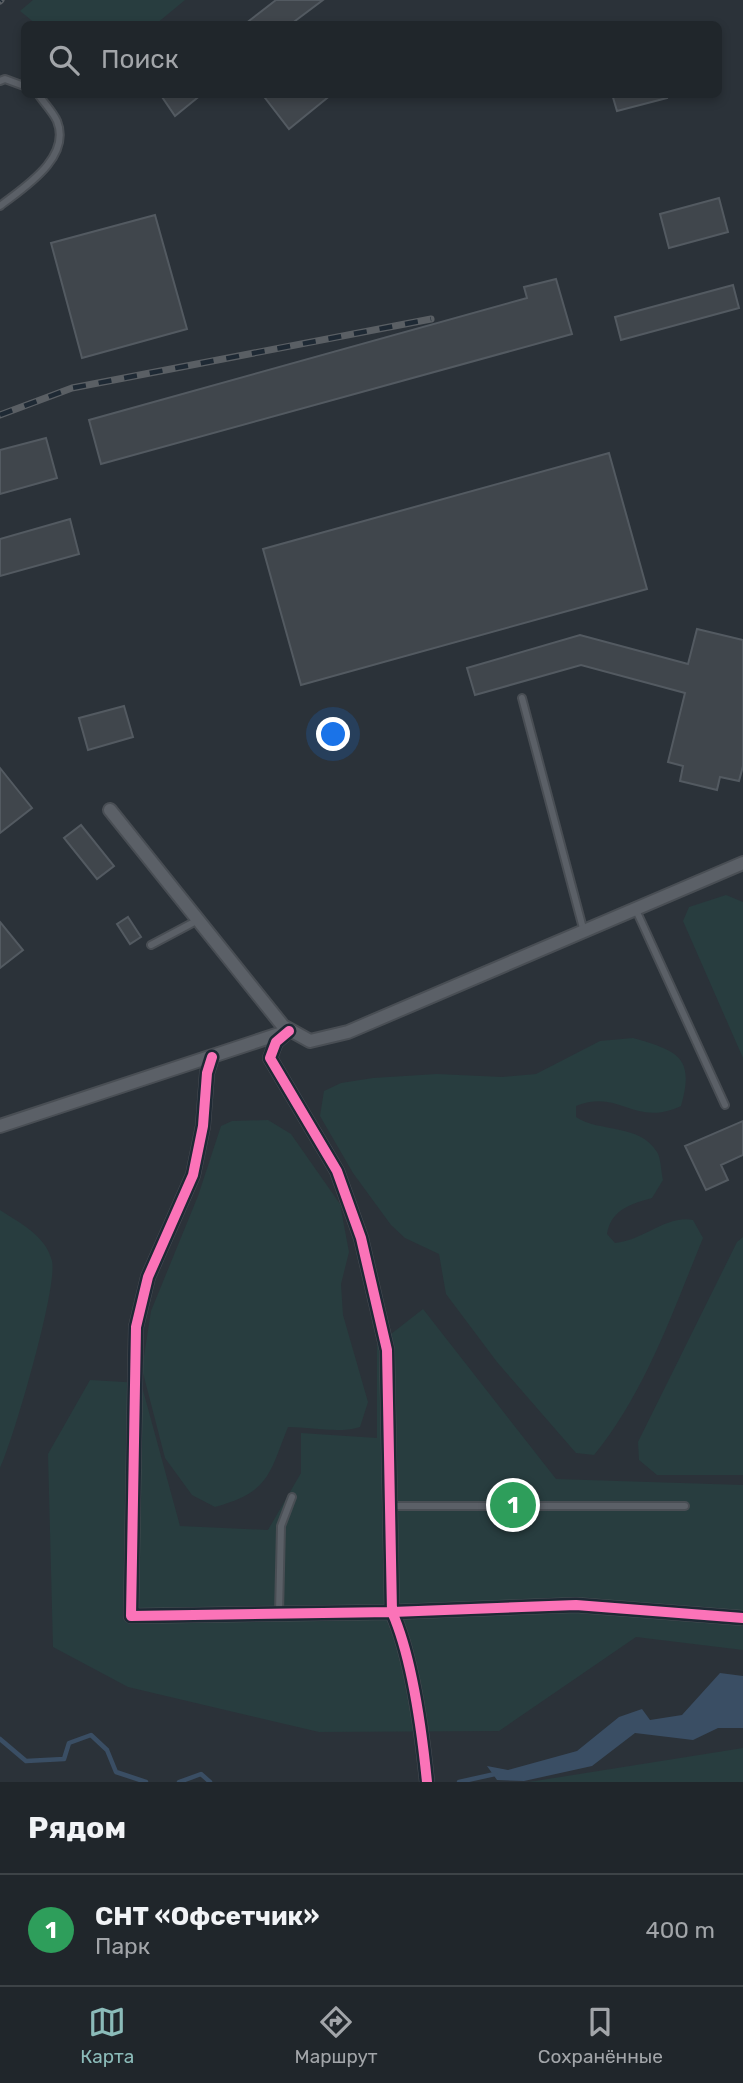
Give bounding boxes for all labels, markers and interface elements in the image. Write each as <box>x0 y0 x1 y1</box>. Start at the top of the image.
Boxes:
search box <box>21 21 722 98</box>
icon: search <box>45 41 83 79</box>
text: Поиск <box>101 44 179 75</box>
your location <box>316 717 350 751</box>
pin: 1 <box>490 1479 536 1531</box>
text: Рядом <box>28 1810 126 1846</box>
text: СНТ «Офсетчик» <box>95 1901 319 1932</box>
text: 1 <box>45 1916 57 1944</box>
text: 400 m <box>645 1916 715 1944</box>
text: Парк <box>95 1932 150 1960</box>
tab: Карта <box>80 2003 134 2068</box>
tab: Маршрут <box>295 2003 378 2068</box>
tab: Сохранённые <box>538 2003 663 2068</box>

